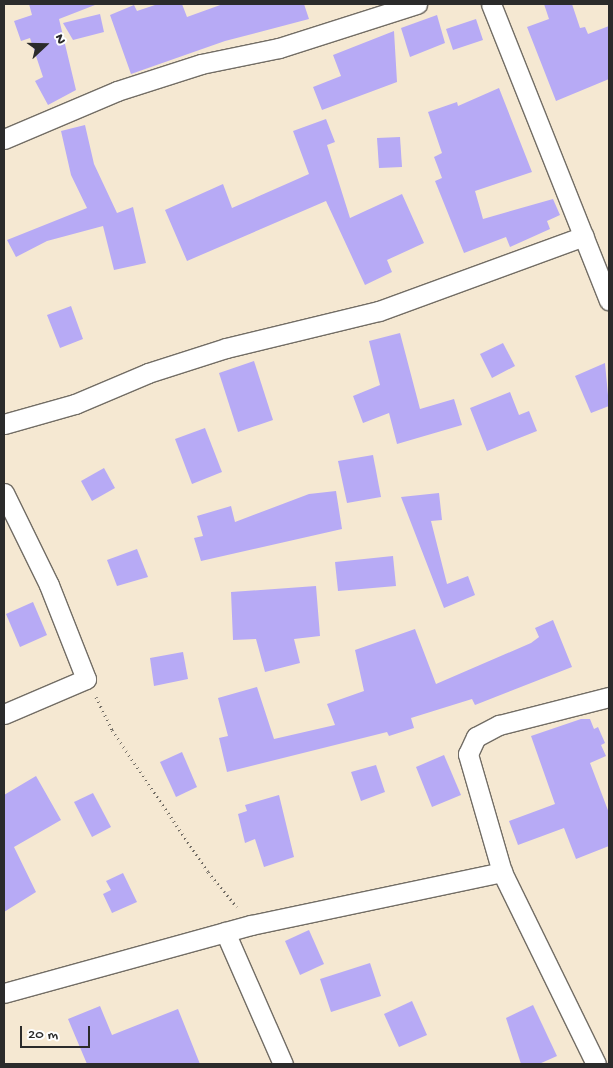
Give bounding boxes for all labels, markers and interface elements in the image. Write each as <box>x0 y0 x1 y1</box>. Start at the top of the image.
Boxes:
north arrow <box>20 20 70 70</box>
text: N <box>50 32 69 47</box>
scale bar <box>22 1016 92 1048</box>
text: 20 m <box>28 1026 58 1044</box>

